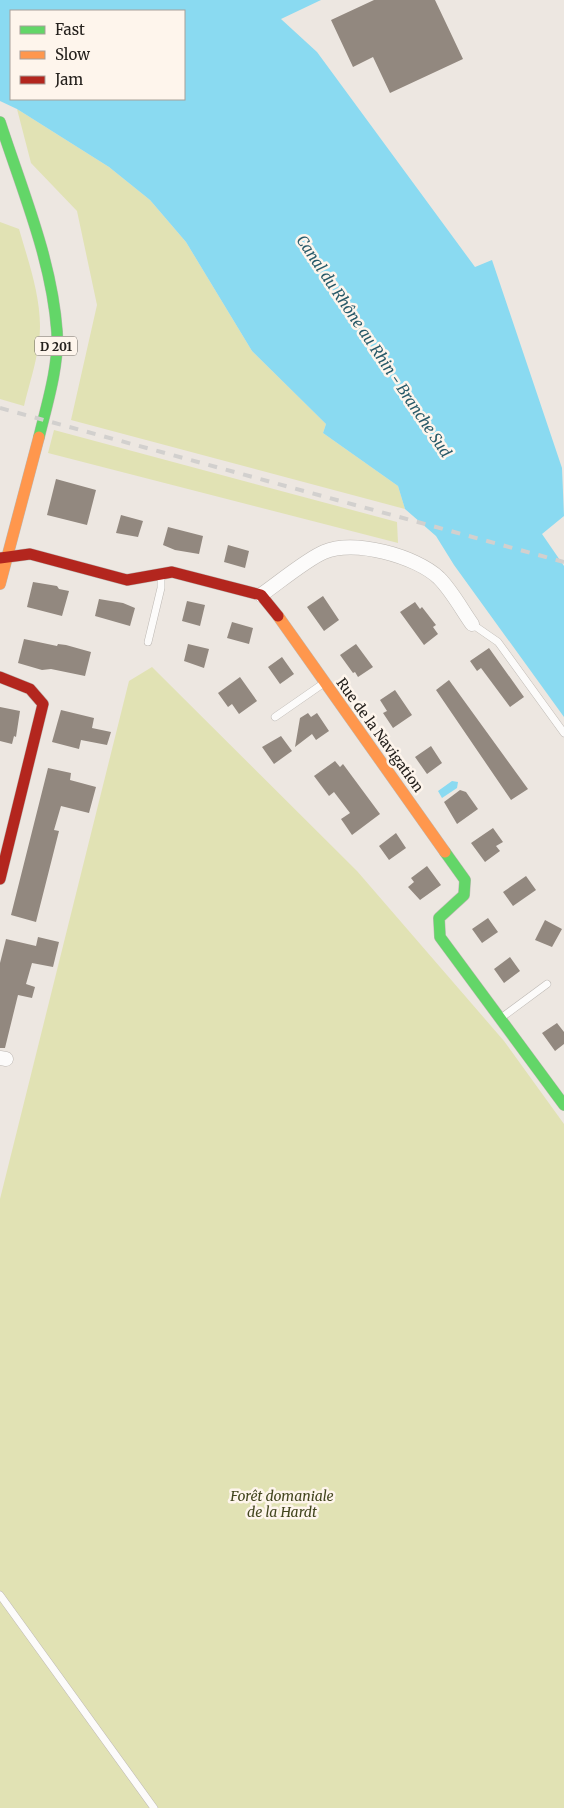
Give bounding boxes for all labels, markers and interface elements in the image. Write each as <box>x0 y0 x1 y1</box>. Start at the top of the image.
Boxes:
legend <box>10 10 185 100</box>
text: Fast <box>55 20 85 39</box>
text: Slow <box>55 45 90 64</box>
text: Jam <box>54 70 83 89</box>
water label: Canal du Rhône au Rhin - Branche Sud <box>292 231 456 461</box>
road number: D 201 <box>35 336 77 356</box>
street label: Rue de la Navigation <box>332 674 428 796</box>
park label: Forêt domaniale de la Hardt <box>229 1487 334 1521</box>

